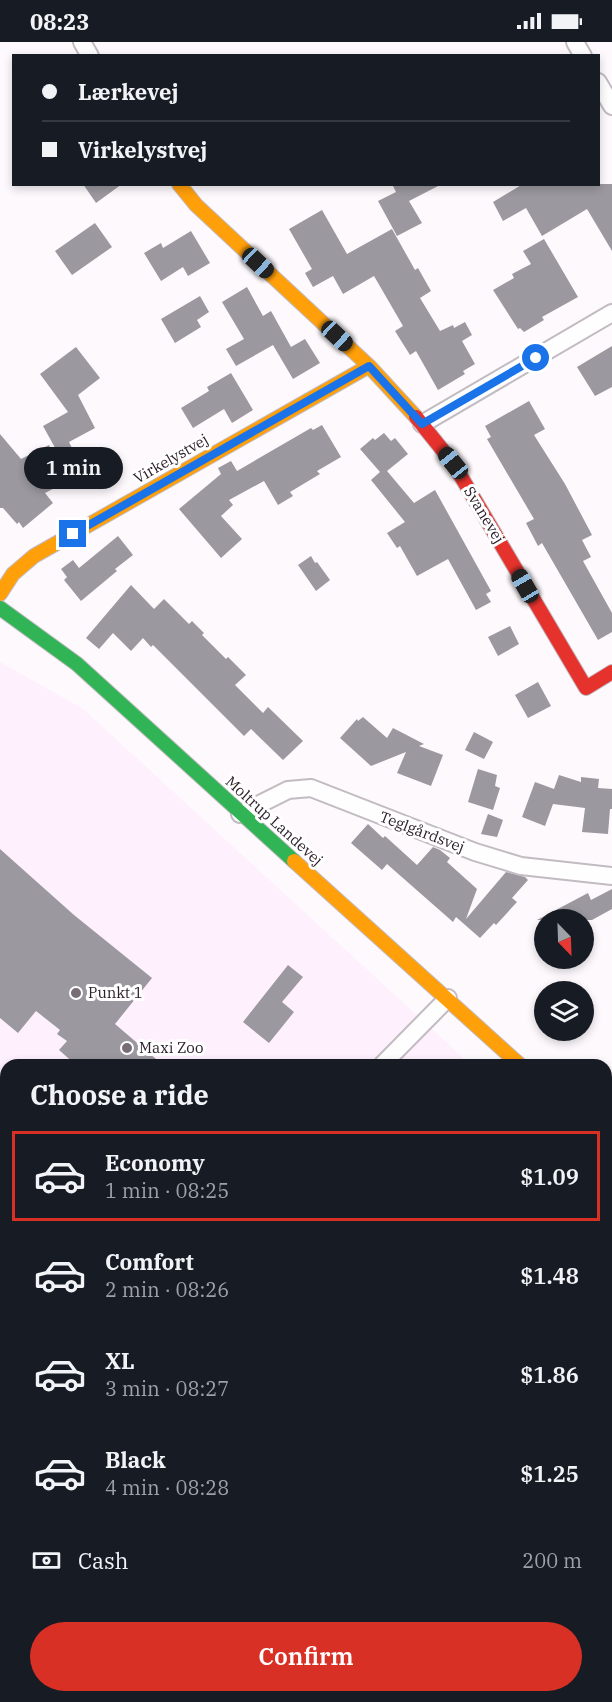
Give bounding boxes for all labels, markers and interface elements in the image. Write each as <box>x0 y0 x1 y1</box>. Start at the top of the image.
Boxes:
text: 08:23 <box>30 7 89 36</box>
text: Lærkevej <box>78 77 179 106</box>
text: Virkelystvej <box>78 135 207 164</box>
car <box>239 244 277 282</box>
car <box>318 317 356 355</box>
route start <box>522 344 549 371</box>
street label: Virkelystvej <box>130 430 211 488</box>
car <box>435 443 471 483</box>
callout: 1 min <box>23 447 122 489</box>
text: 1 min <box>46 454 101 481</box>
street label: Svanevej <box>460 483 509 547</box>
route end <box>59 520 86 547</box>
car <box>508 566 542 606</box>
street label: Moltrup Landevej <box>222 772 327 869</box>
street label: Teglgårdsvej <box>377 807 467 856</box>
north arrow <box>534 909 594 969</box>
map controls <box>534 909 594 1041</box>
button: layers <box>534 981 594 1041</box>
place label: Punkt 1 <box>88 983 143 1002</box>
marker: Punkt 1 <box>69 986 83 1000</box>
place label: Maxi Zoo <box>139 1038 203 1057</box>
marker: Maxi Zoo <box>120 1041 134 1055</box>
text: Choose a ride <box>30 1077 209 1112</box>
text: Economy <box>105 1148 205 1177</box>
icon: car <box>33 1149 87 1203</box>
text: $1.09 <box>520 1162 579 1191</box>
text: 1 min · 08:25 <box>105 1177 229 1204</box>
text: Comfort <box>105 1247 194 1276</box>
icon: car <box>33 1248 87 1302</box>
text: $1.48 <box>520 1261 579 1290</box>
text: 2 min · 08:26 <box>105 1276 229 1303</box>
text: XL <box>105 1346 135 1375</box>
icon: car <box>33 1347 87 1401</box>
text: $1.86 <box>520 1360 579 1389</box>
text: 3 min · 08:27 <box>105 1375 229 1402</box>
text: Black <box>105 1445 166 1474</box>
icon: car <box>33 1446 87 1500</box>
text: $1.25 <box>520 1459 579 1488</box>
text: 4 min · 08:28 <box>105 1474 229 1501</box>
icon: cash <box>30 1544 63 1577</box>
text: Cash <box>78 1546 129 1575</box>
text: 200 m <box>522 1547 582 1574</box>
button: Confirm <box>30 1622 582 1691</box>

